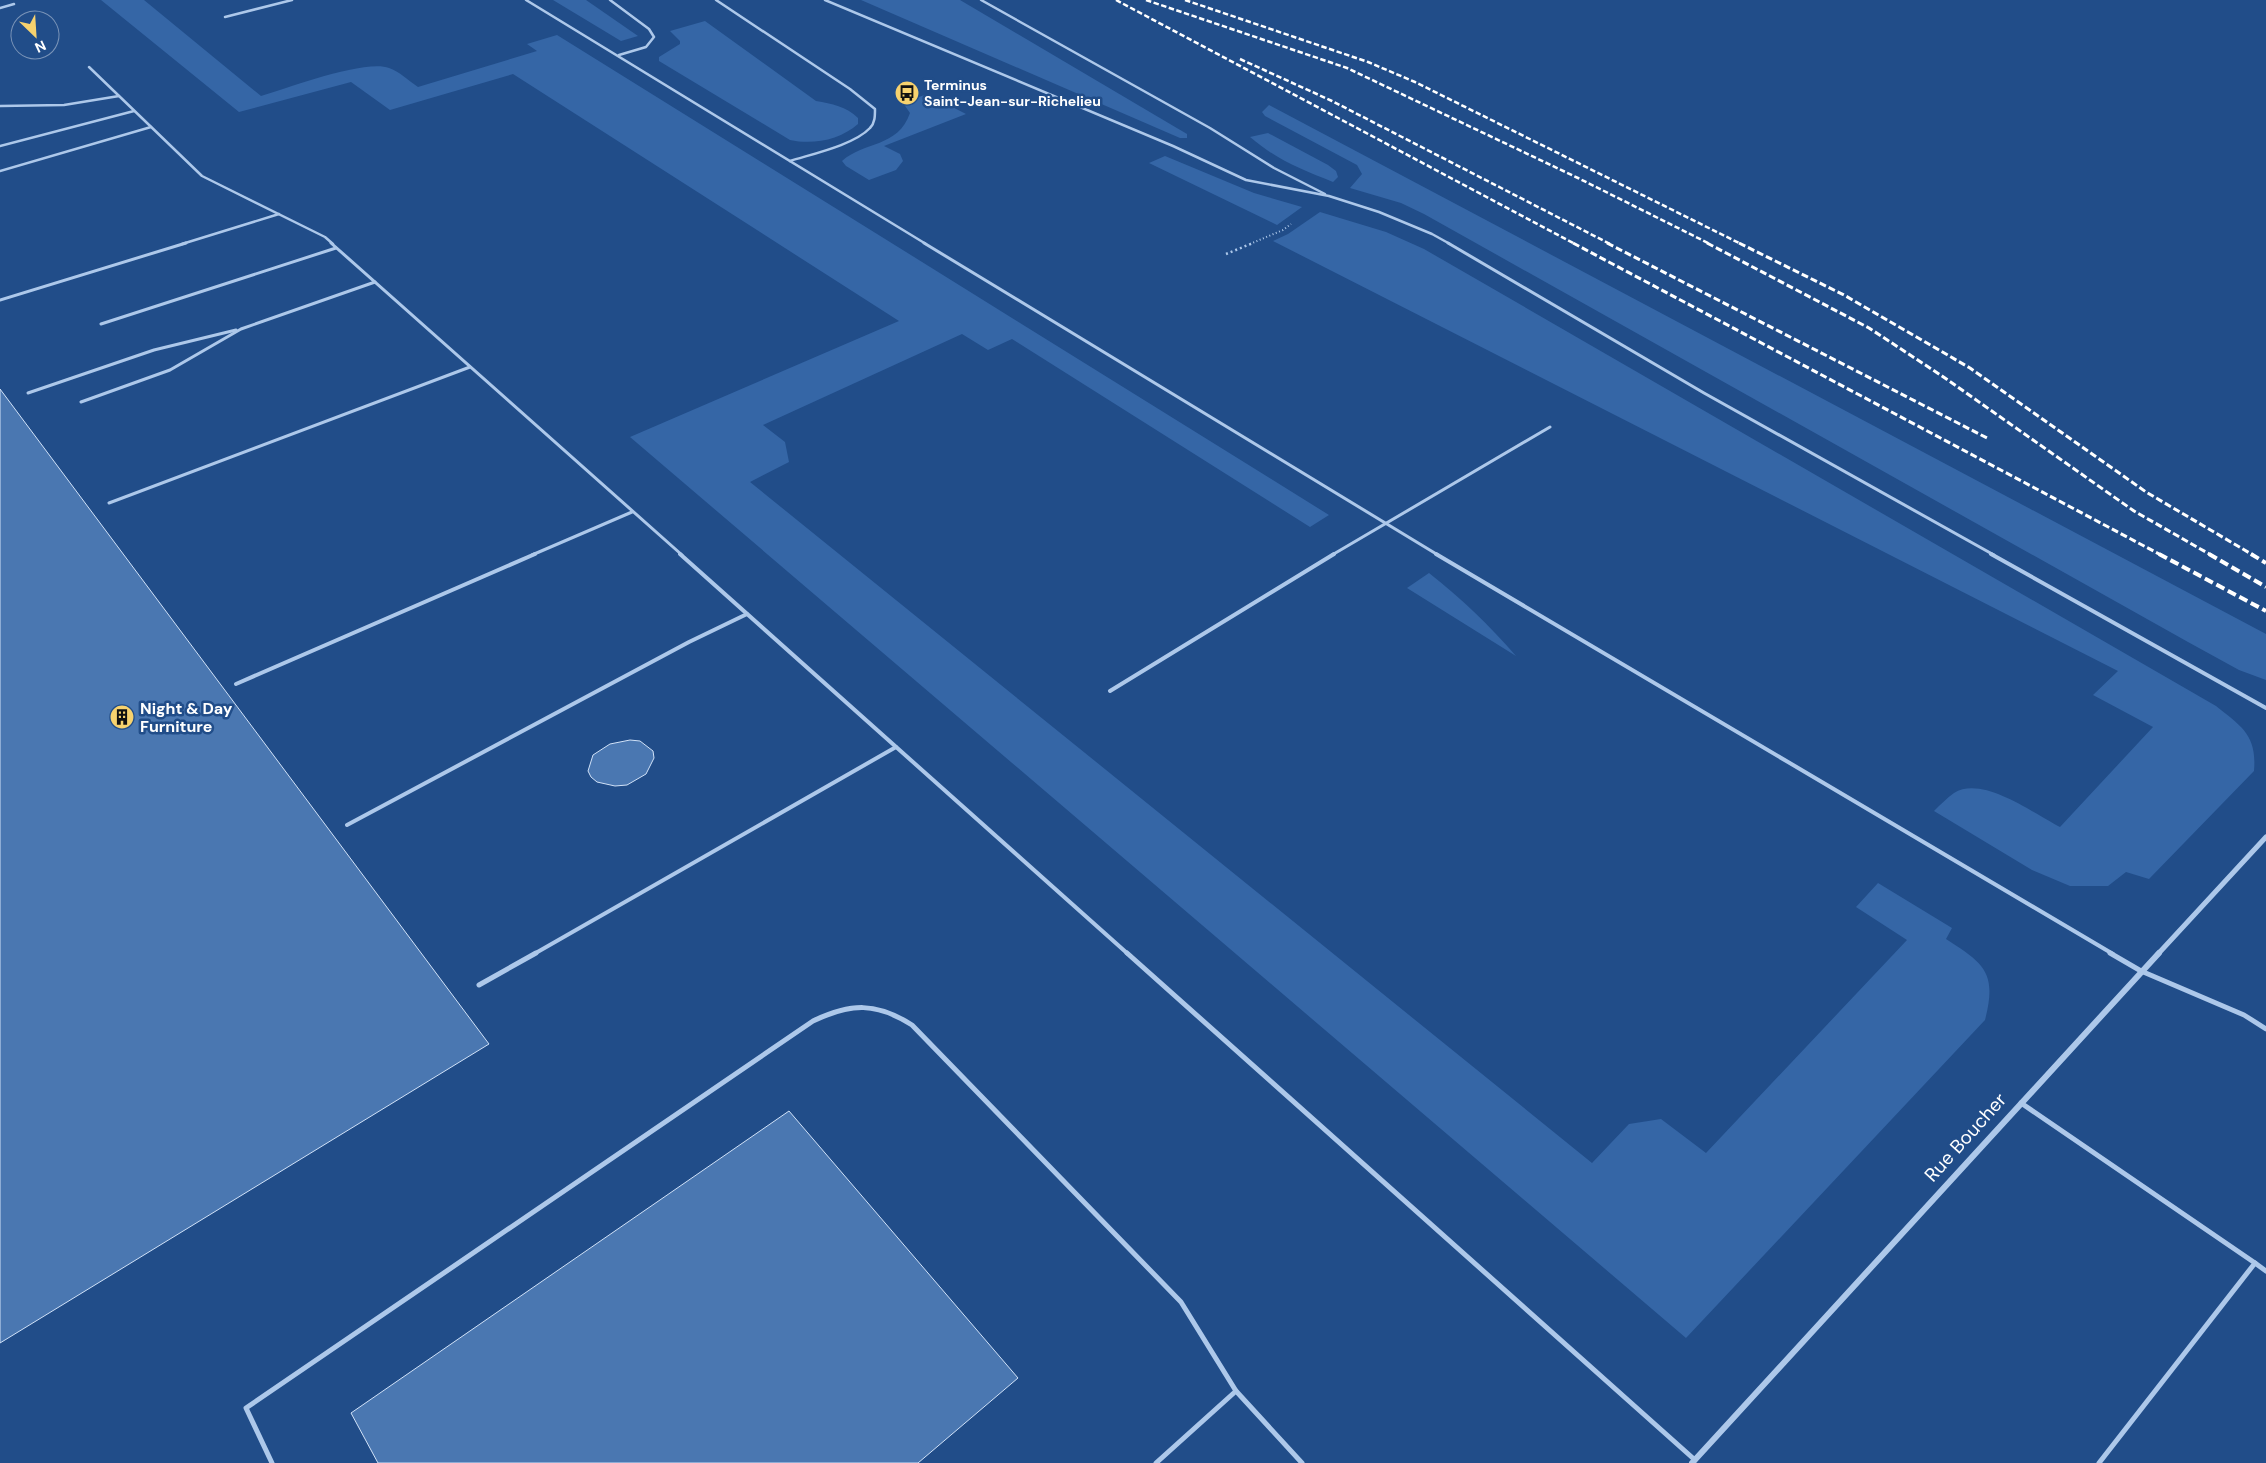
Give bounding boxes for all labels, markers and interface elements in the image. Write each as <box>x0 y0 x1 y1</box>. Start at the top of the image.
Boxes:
north arrow <box>10 10 60 60</box>
text: N <box>32 36 49 57</box>
place label: Terminus Saint-Jean-sur-Richelieu <box>924 76 1101 110</box>
bus stop icon: Terminus Saint-Jean-sur-Richelieu <box>894 80 920 106</box>
place label: Night & Day Furniture <box>140 698 233 737</box>
building icon: Night & Day Furniture <box>109 704 135 730</box>
street label: Rue Boucher <box>1919 1088 2012 1187</box>

